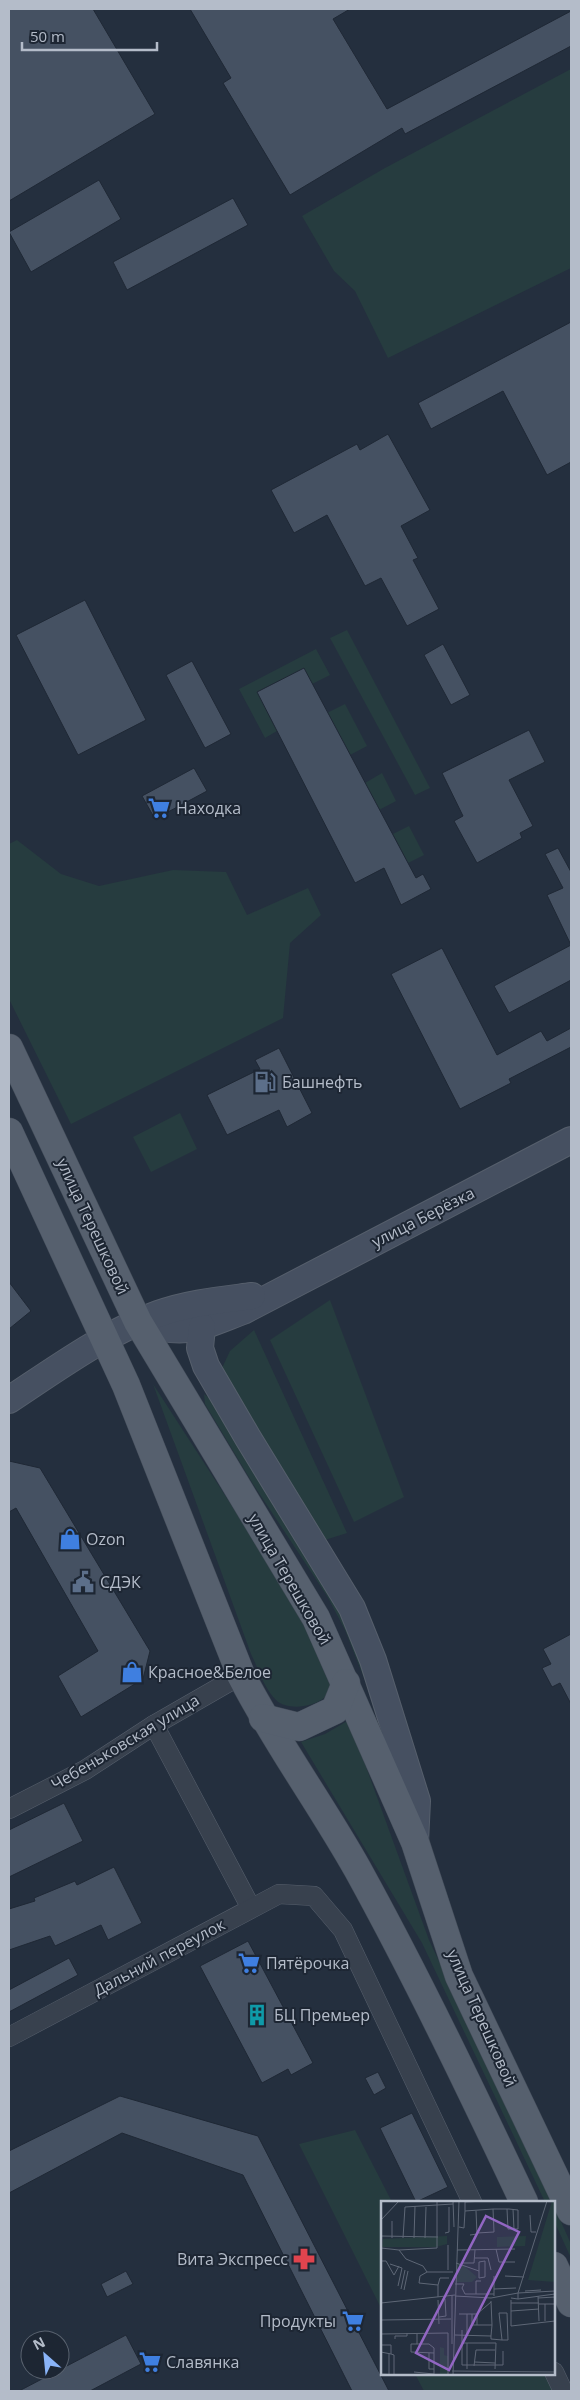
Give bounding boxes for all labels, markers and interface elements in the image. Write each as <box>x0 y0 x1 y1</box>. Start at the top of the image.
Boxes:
scale bar <box>22 20 158 52</box>
text: 50 m <box>30 26 65 46</box>
supermarket icon: Находка <box>146 795 172 821</box>
place label: Находка <box>176 797 241 819</box>
fuel station icon: Башнефть <box>252 1069 278 1095</box>
place label: Башнефть <box>282 1071 362 1093</box>
street label: улица Терешковой <box>52 1154 134 1298</box>
street label: улица Берёзка <box>368 1182 478 1252</box>
street label: улица Терешковой <box>243 1509 337 1649</box>
shop icon: Ozon <box>57 1526 83 1552</box>
place label: Ozon <box>86 1528 125 1550</box>
public building icon: СДЭК <box>70 1569 96 1595</box>
place label: СДЭК <box>100 1571 141 1593</box>
shop icon: Красное&Белое <box>119 1659 145 1685</box>
place label: Красное&Белое <box>148 1661 271 1683</box>
street label: Чебеньковская улица <box>47 1689 203 1795</box>
street label: Дальний переулок <box>89 1913 229 2001</box>
street label: улица Терешковой <box>442 1946 522 2090</box>
supermarket icon: Пятёрочка <box>236 1950 262 1976</box>
place label: Пятёрочка <box>266 1952 349 1974</box>
building icon: БЦ Премьер <box>244 2002 270 2028</box>
place label: БЦ Премьер <box>274 2004 370 2026</box>
inset map <box>381 2201 555 2375</box>
pharmacy icon: Вита Экспресс <box>291 2246 317 2272</box>
place label: Вита Экспресс <box>177 2248 288 2270</box>
supermarket icon: Продукты <box>340 2308 366 2334</box>
place label: Продукты <box>260 2310 336 2332</box>
north arrow <box>20 2330 70 2380</box>
text: N <box>29 2332 48 2354</box>
supermarket icon: Славянка <box>137 2349 163 2375</box>
place label: Славянка <box>166 2351 239 2373</box>

